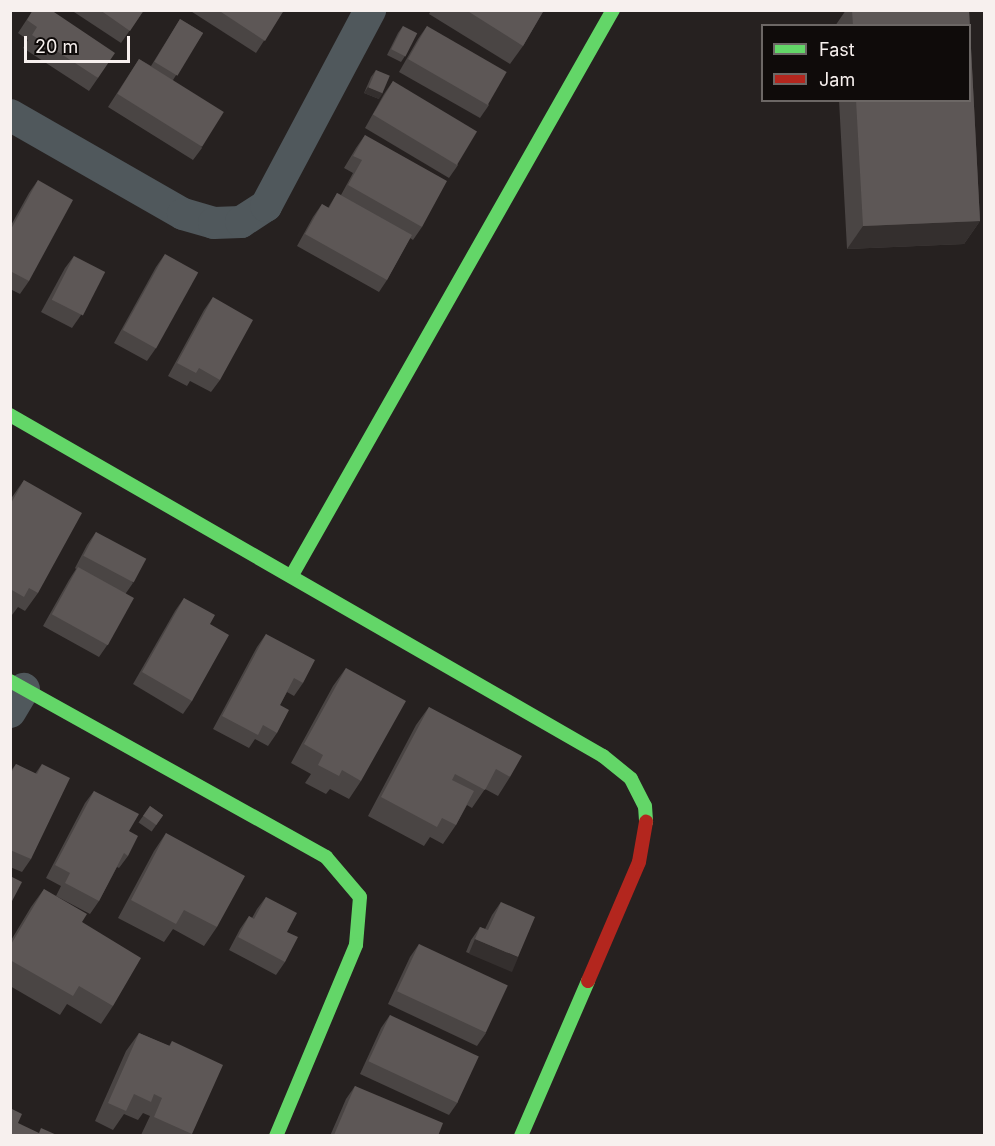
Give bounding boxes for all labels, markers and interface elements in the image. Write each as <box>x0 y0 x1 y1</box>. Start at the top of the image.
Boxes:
scale bar <box>27 24 134 62</box>
legend <box>761 24 971 102</box>
text: 20 m <box>35 36 78 57</box>
text: Fast <box>819 39 855 60</box>
text: Jam <box>819 69 855 90</box>

